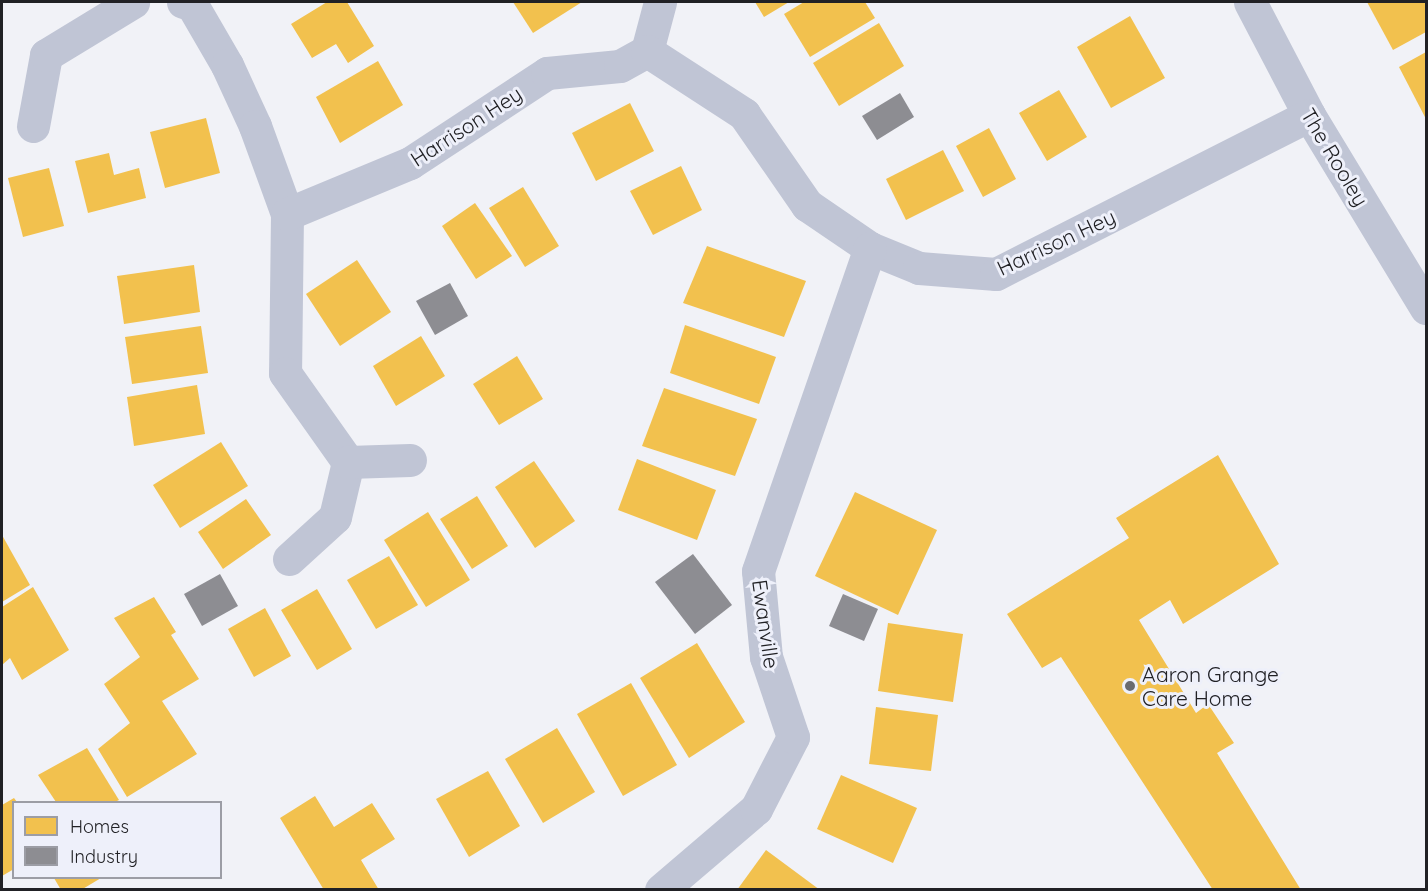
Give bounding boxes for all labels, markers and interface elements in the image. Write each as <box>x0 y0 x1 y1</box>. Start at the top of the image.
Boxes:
street label: Harrison Hey <box>406 81 526 171</box>
street label: The Rooley <box>1296 103 1374 211</box>
street label: Harrison Hey <box>993 204 1119 280</box>
street label: Ewanville <box>747 578 785 670</box>
place label: Aaron Grange Care Home <box>1142 661 1279 711</box>
marker: Aaron Grange Care Home <box>1123 679 1137 693</box>
legend <box>12 801 222 879</box>
text: Homes <box>70 815 129 838</box>
text: Industry <box>70 845 138 868</box>

